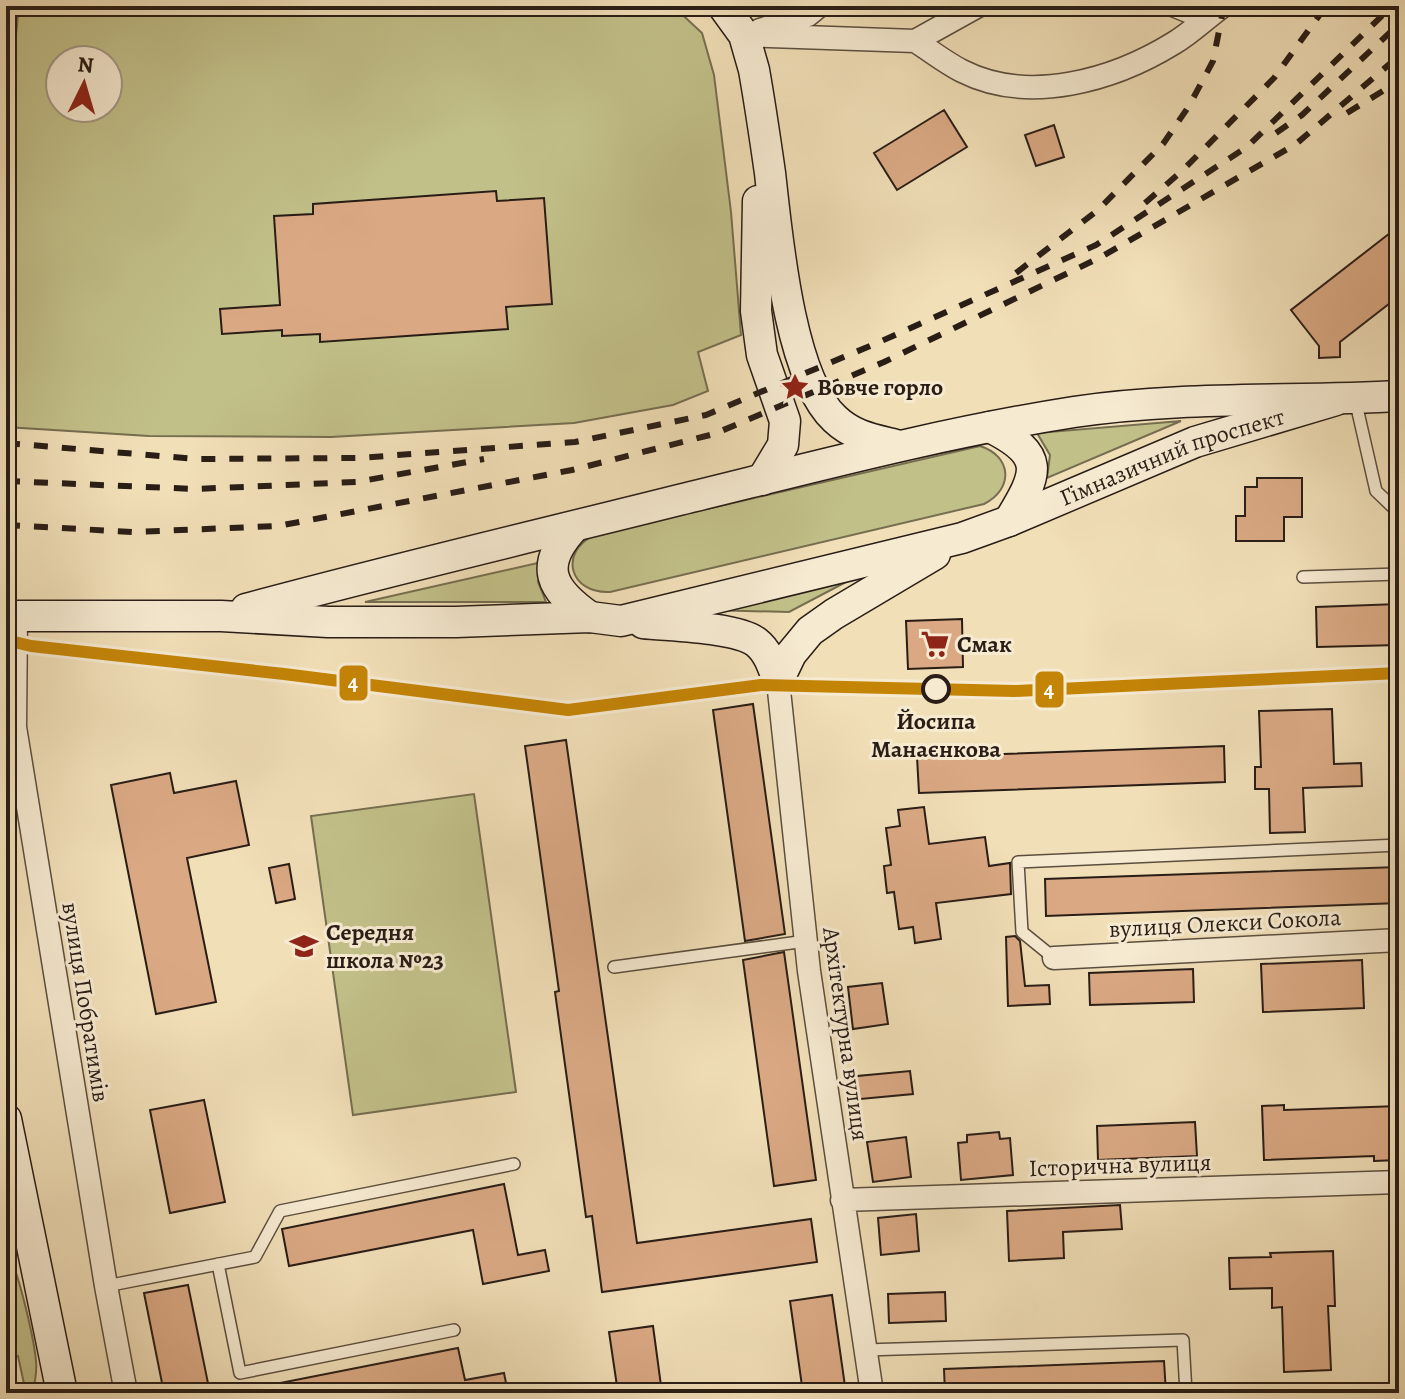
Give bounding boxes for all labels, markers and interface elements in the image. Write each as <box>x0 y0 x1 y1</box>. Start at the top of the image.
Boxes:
north arrow <box>44 44 124 124</box>
text: N <box>76 49 95 81</box>
place label: Вовче горло <box>817 371 943 403</box>
place icon: Вовче горло <box>780 372 810 402</box>
street label: Гімназичний проспект <box>1055 400 1289 514</box>
place label: Смак <box>957 628 1012 660</box>
supermarket icon: Смак <box>920 629 950 659</box>
line badge: 4 <box>338 664 369 702</box>
text: 4 <box>348 668 358 698</box>
line badge: 4 <box>1034 670 1065 709</box>
marker: Йосипа Манаєнкова <box>922 675 950 703</box>
text: 4 <box>1044 675 1054 705</box>
place label: Йосипа Манаєнкова <box>871 705 1002 765</box>
street label: вулиця Побратимів <box>54 900 118 1104</box>
street label: вулиця Олекси Сокола <box>1108 901 1342 945</box>
place label: Середня школа №23 <box>326 916 444 976</box>
street label: Архітектурна вулиця <box>815 924 877 1143</box>
school or university icon: Середня школа №23 <box>289 931 319 961</box>
street label: Історична вулиця <box>1028 1146 1212 1184</box>

